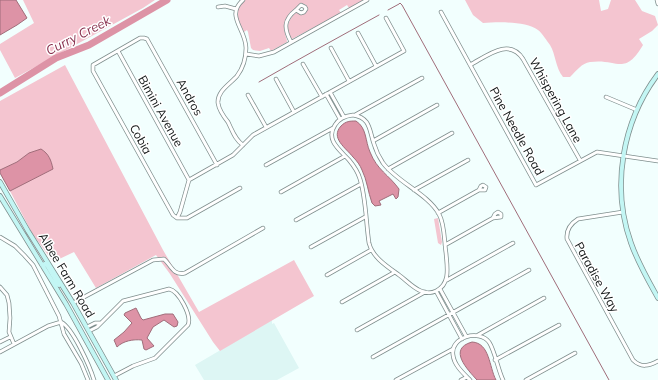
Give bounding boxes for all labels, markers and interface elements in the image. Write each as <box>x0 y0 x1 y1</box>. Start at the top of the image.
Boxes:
water label: Curry Creek <box>43 12 113 58</box>
street label: Whispering Lane <box>526 55 586 145</box>
street label: Bimini Avenue <box>135 73 187 149</box>
street label: Andros <box>174 76 206 118</box>
street label: Pine Needle Road <box>487 84 547 178</box>
street label: Cobia <box>127 121 155 157</box>
street label: Albee Farm Road <box>36 230 98 320</box>
street label: Paradise Way <box>572 239 623 315</box>

